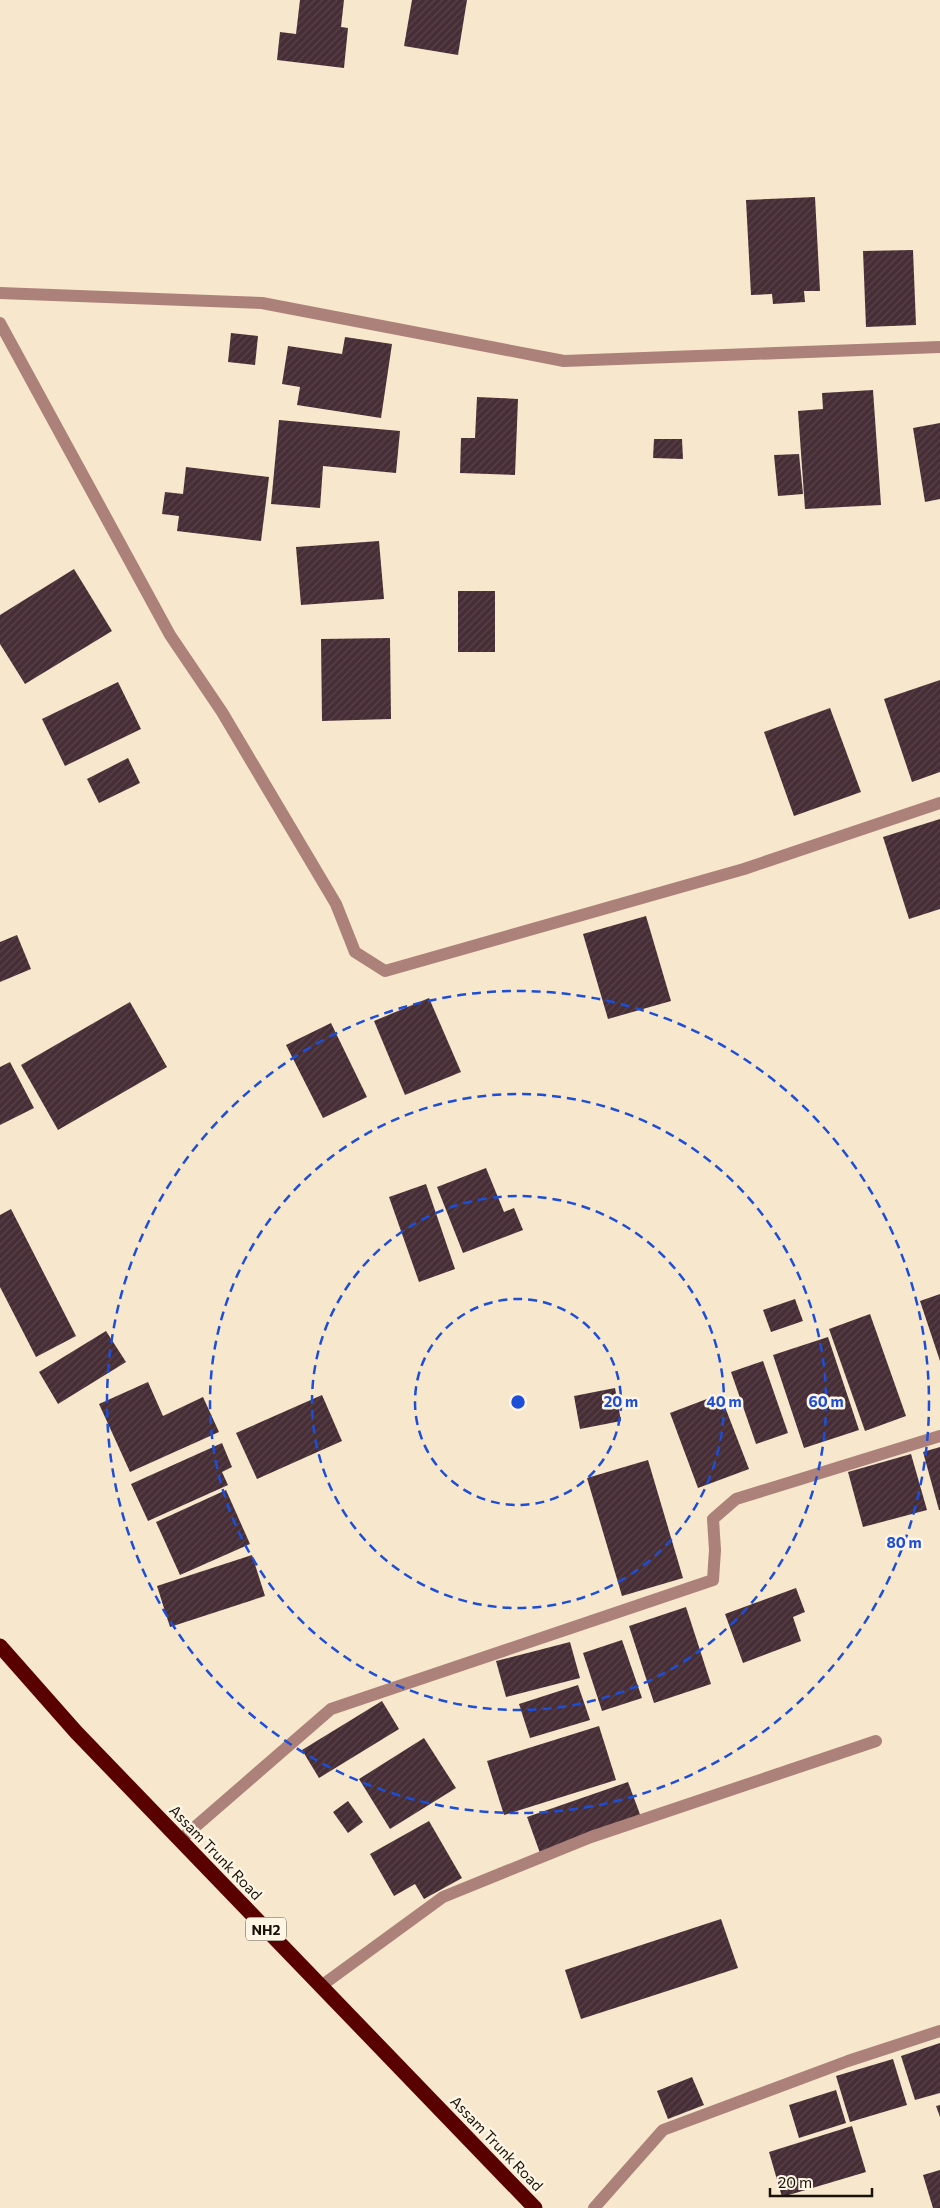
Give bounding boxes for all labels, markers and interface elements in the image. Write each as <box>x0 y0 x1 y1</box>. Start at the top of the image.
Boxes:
text: 20 m <box>604 1392 638 1410</box>
text: 40 m <box>706 1392 742 1410</box>
text: 60 m <box>808 1392 844 1410</box>
centre of rings <box>509 1393 527 1411</box>
text: 80 m <box>886 1533 922 1551</box>
street label: Assam Trunk Road <box>166 1801 266 1903</box>
road number: NH2 <box>246 1918 286 1940</box>
street label: Assam Trunk Road <box>447 2092 547 2194</box>
scale bar <box>770 2166 872 2198</box>
text: 20 m <box>778 2173 812 2191</box>

